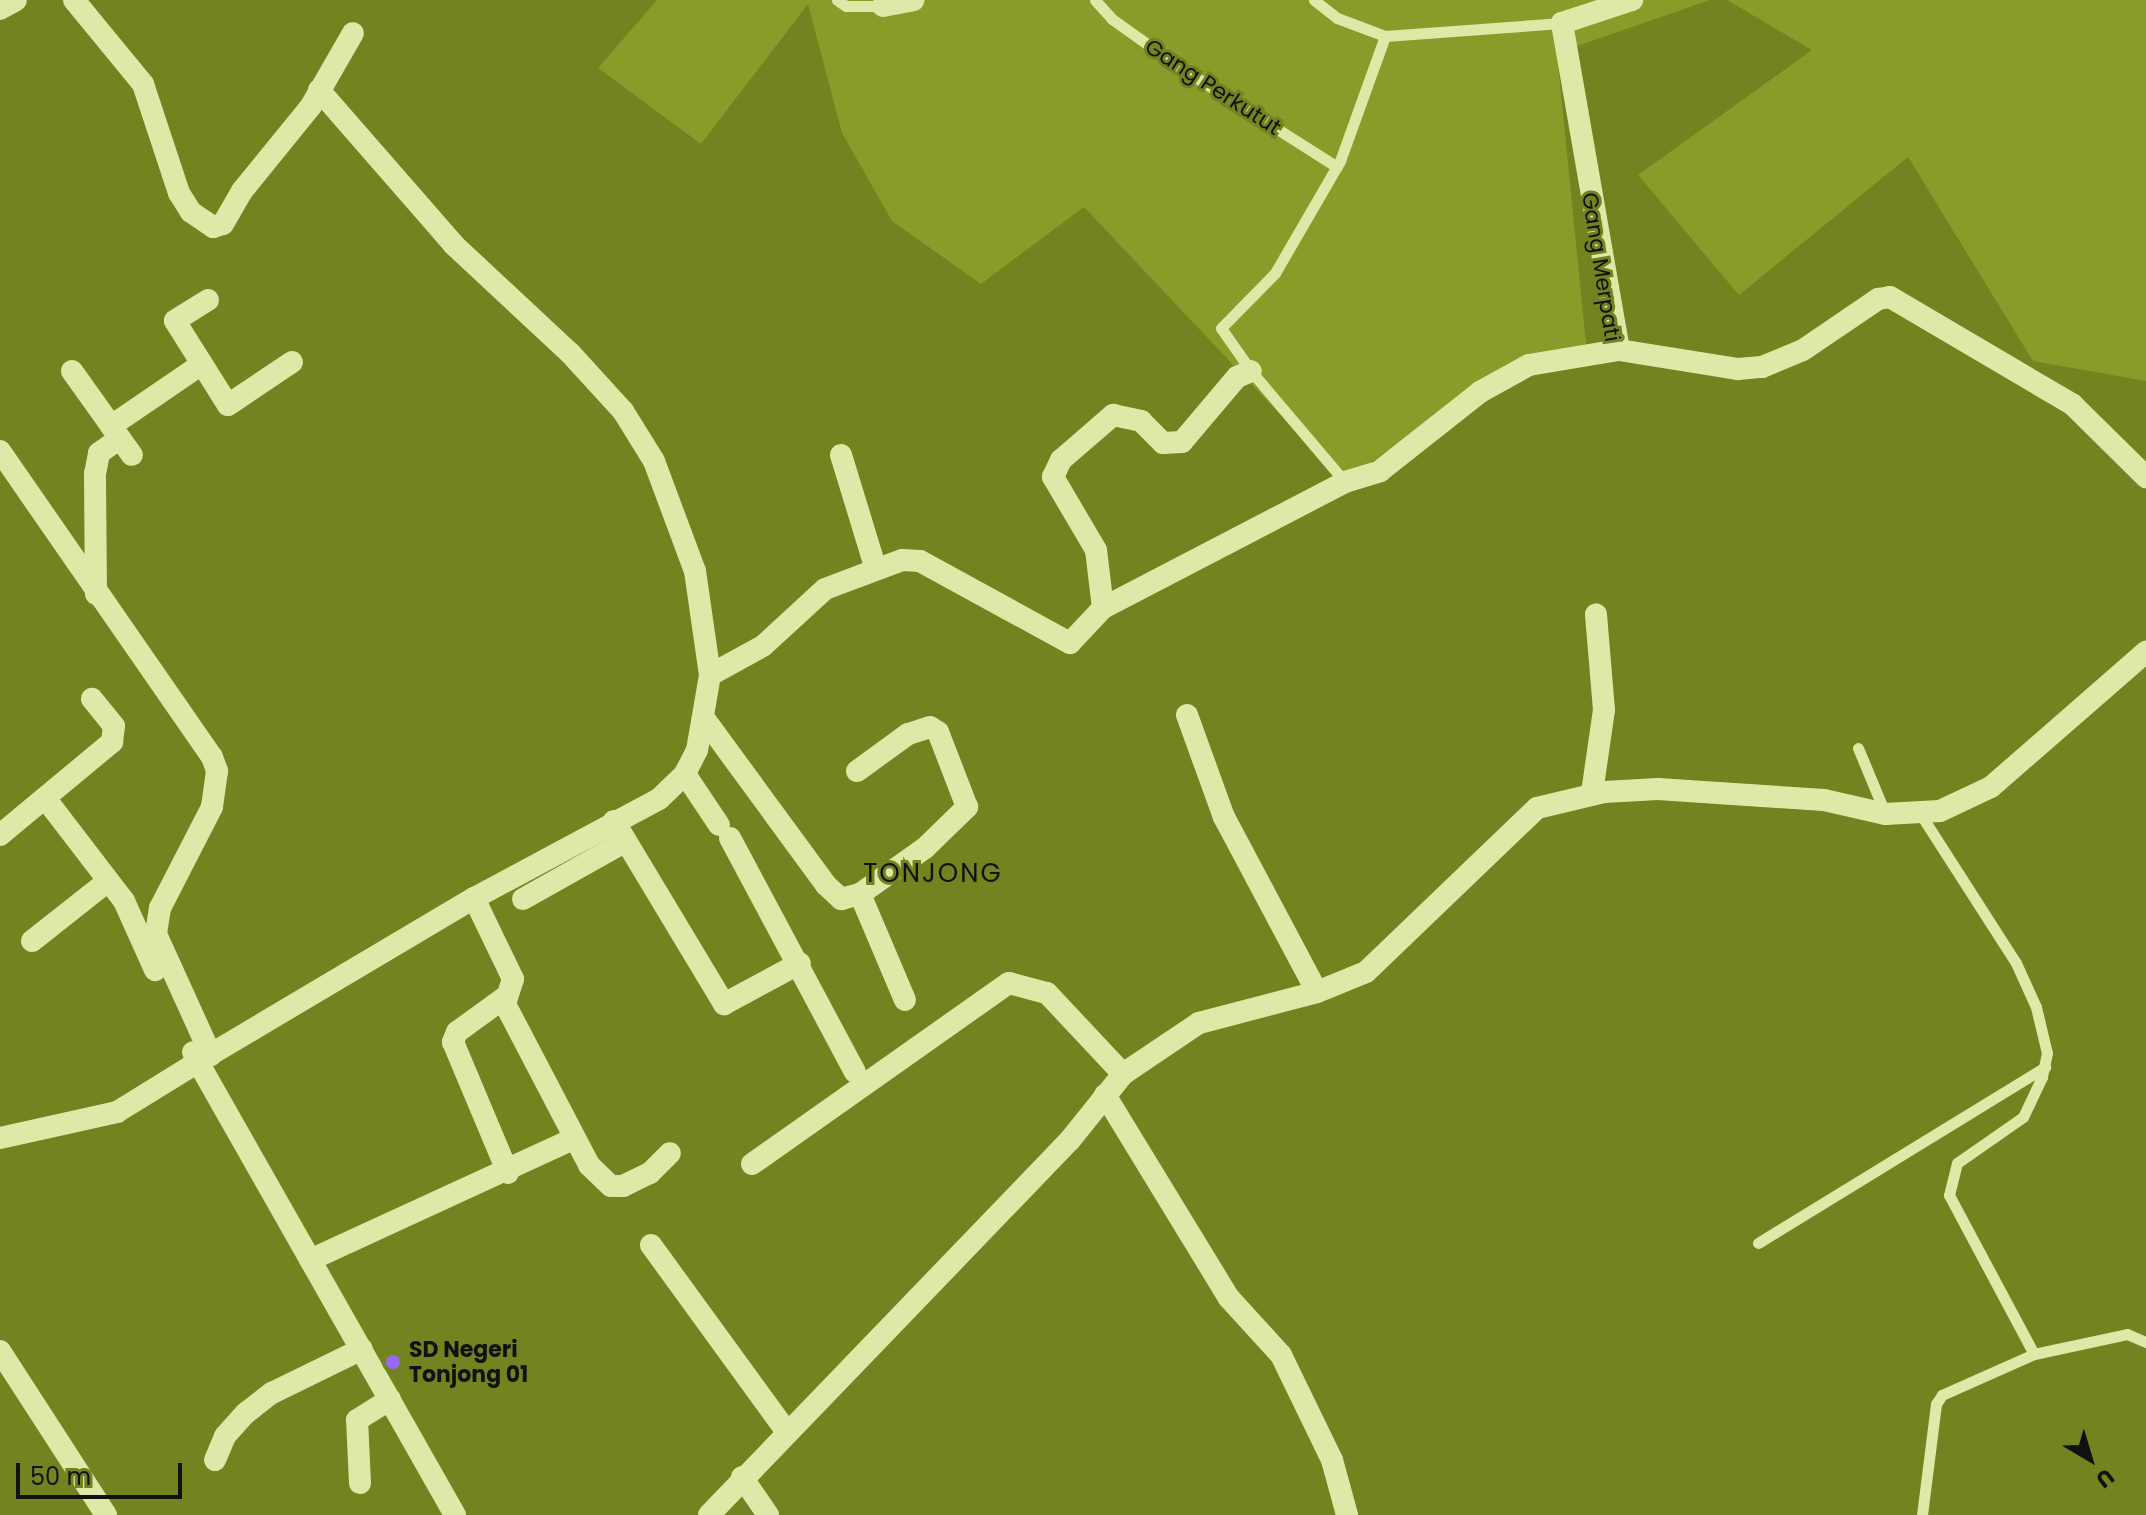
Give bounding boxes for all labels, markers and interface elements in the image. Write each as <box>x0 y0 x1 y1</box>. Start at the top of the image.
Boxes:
street label: Gang Perkutut <box>1140 33 1286 141</box>
street label: Gang Merpati <box>1576 190 1626 344</box>
district label: TONJONG <box>863 858 1003 890</box>
place label: SD Negeri Tonjong 01 <box>409 1336 528 1388</box>
marker: SD Negeri Tonjong 01 <box>384 1353 402 1371</box>
north arrow <box>2050 1419 2130 1499</box>
scale bar <box>20 1447 186 1497</box>
text: 50 m <box>30 1460 91 1493</box>
text: U <box>2089 1461 2121 1495</box>

